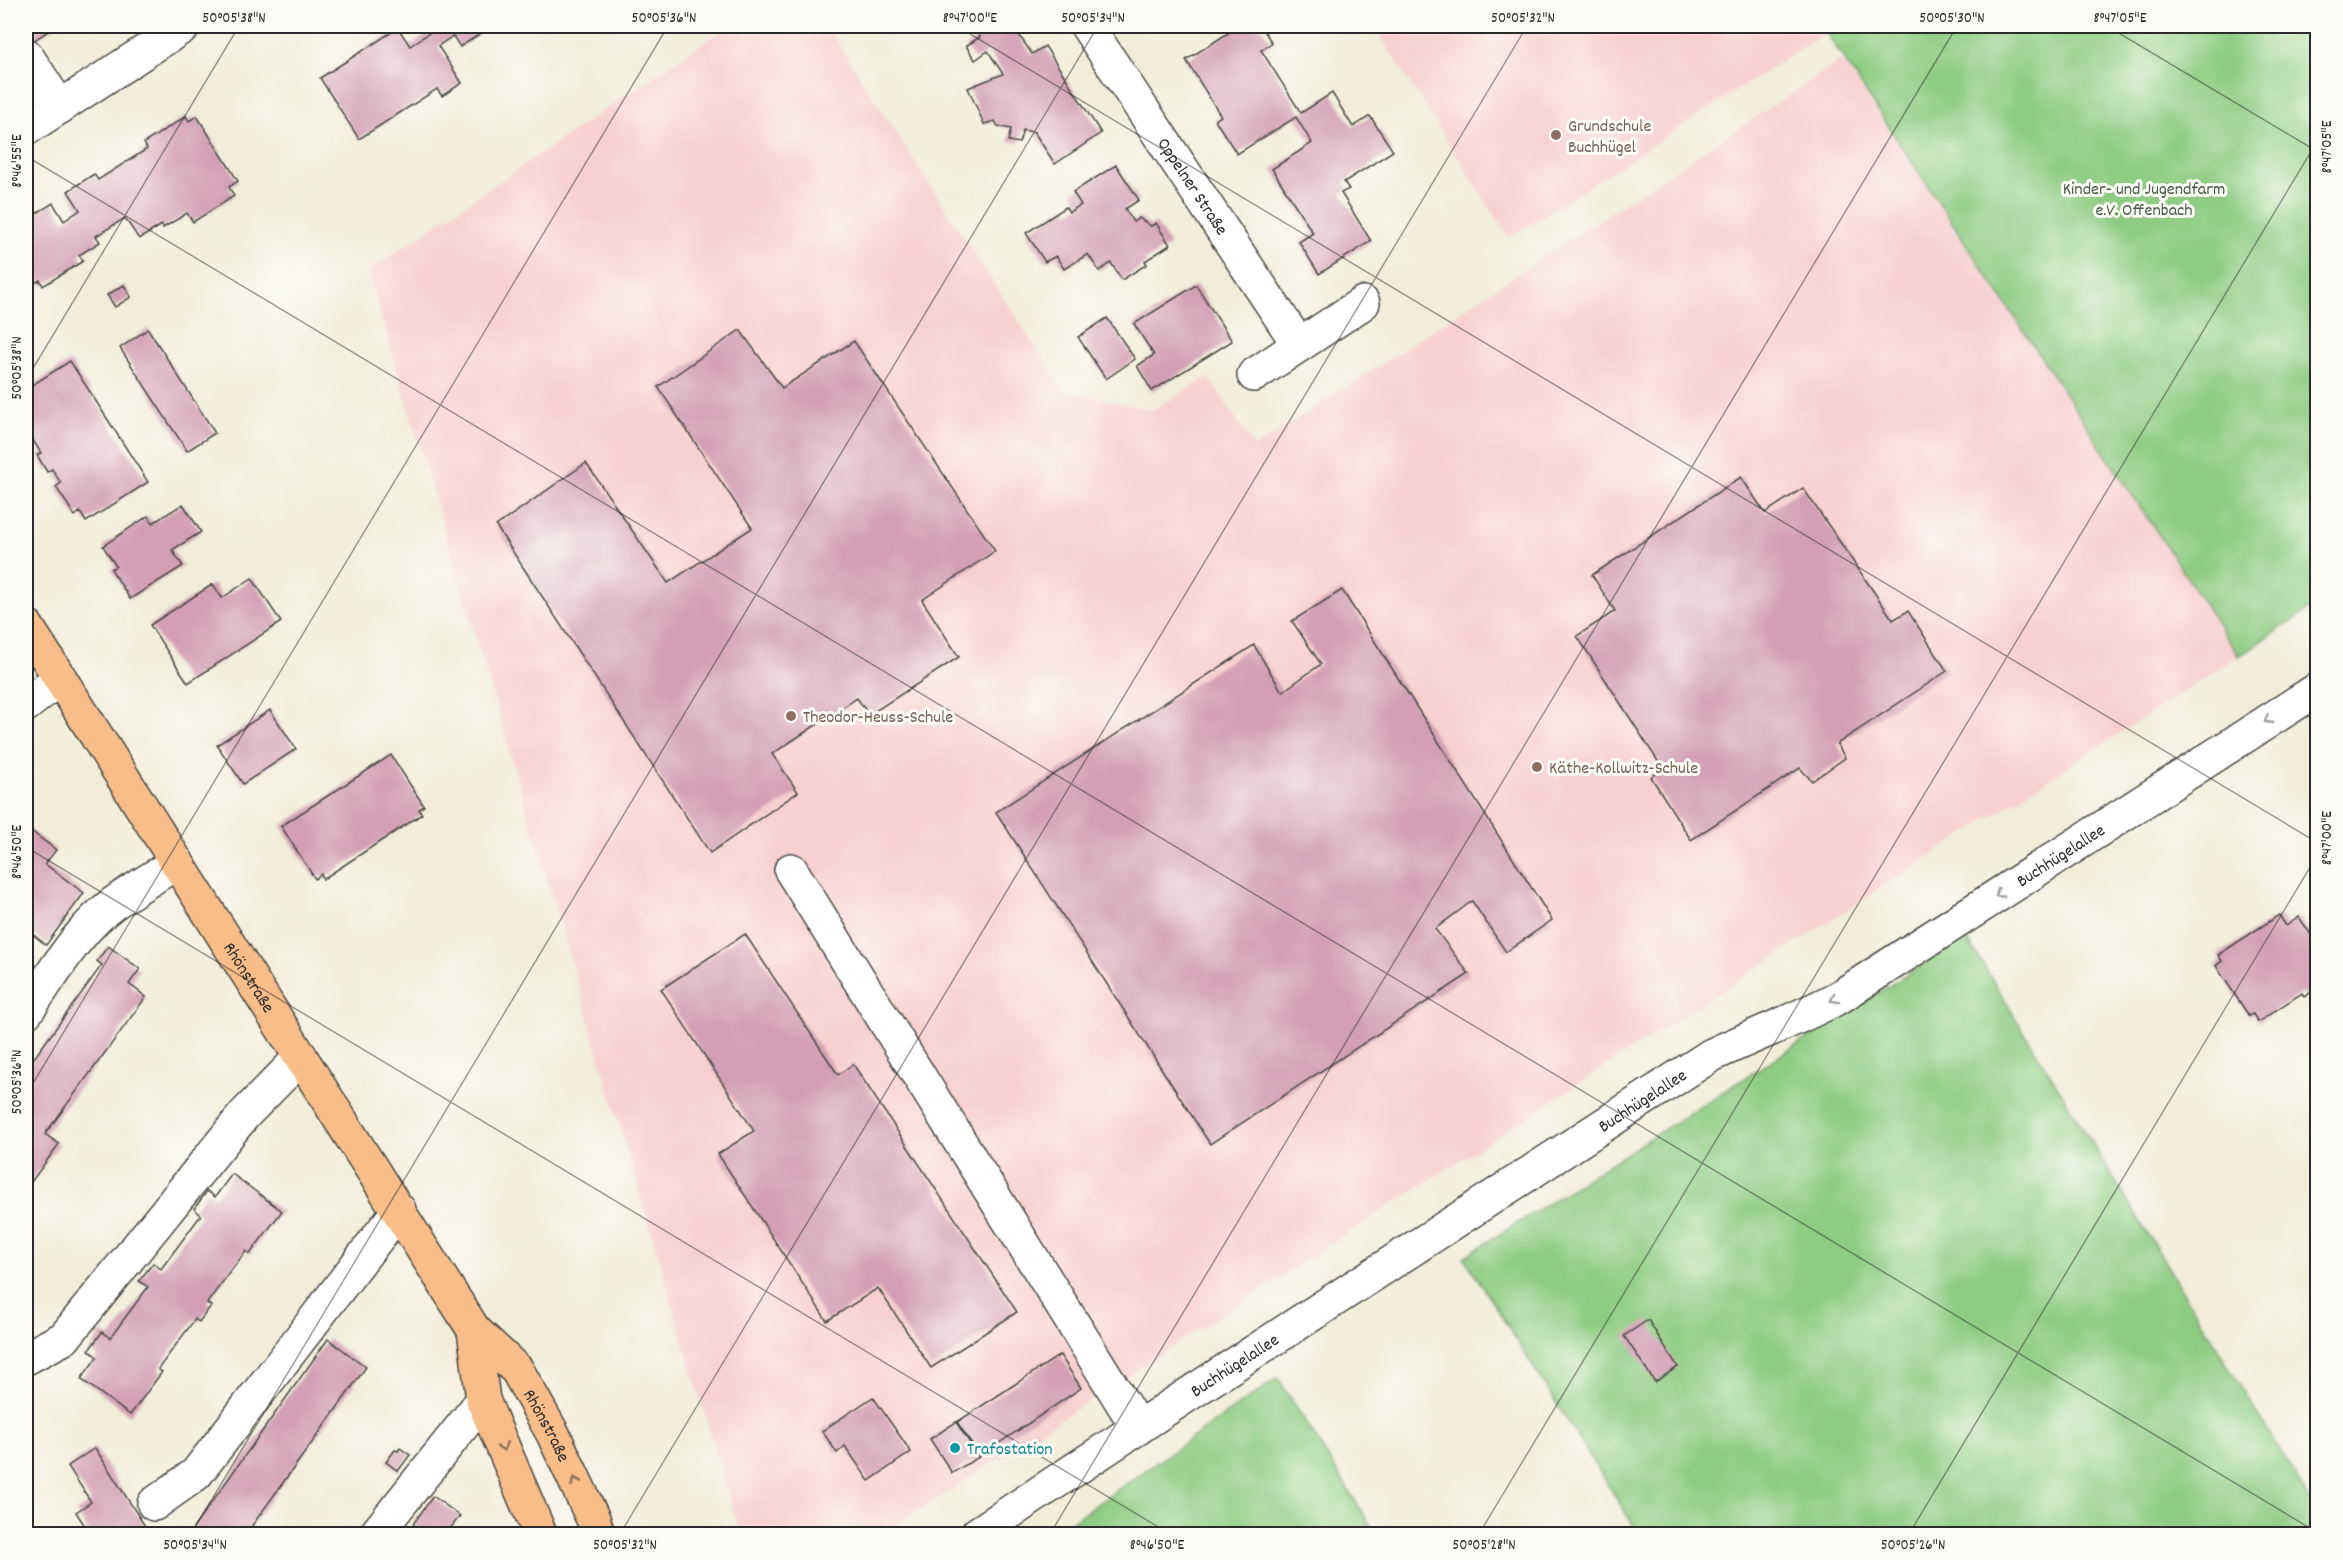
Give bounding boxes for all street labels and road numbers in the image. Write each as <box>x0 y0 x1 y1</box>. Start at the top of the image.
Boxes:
street label: Oppelner Straße <box>1150 134 1233 241</box>
street label: Buchhügelallee <box>2012 819 2111 895</box>
street label: Rhönstraße <box>216 938 279 1018</box>
street label: Buchhügelallee <box>1594 1064 1692 1140</box>
street label: Buchhügelallee <box>1187 1329 1285 1405</box>
street label: Rhönstraße <box>515 1385 575 1467</box>

